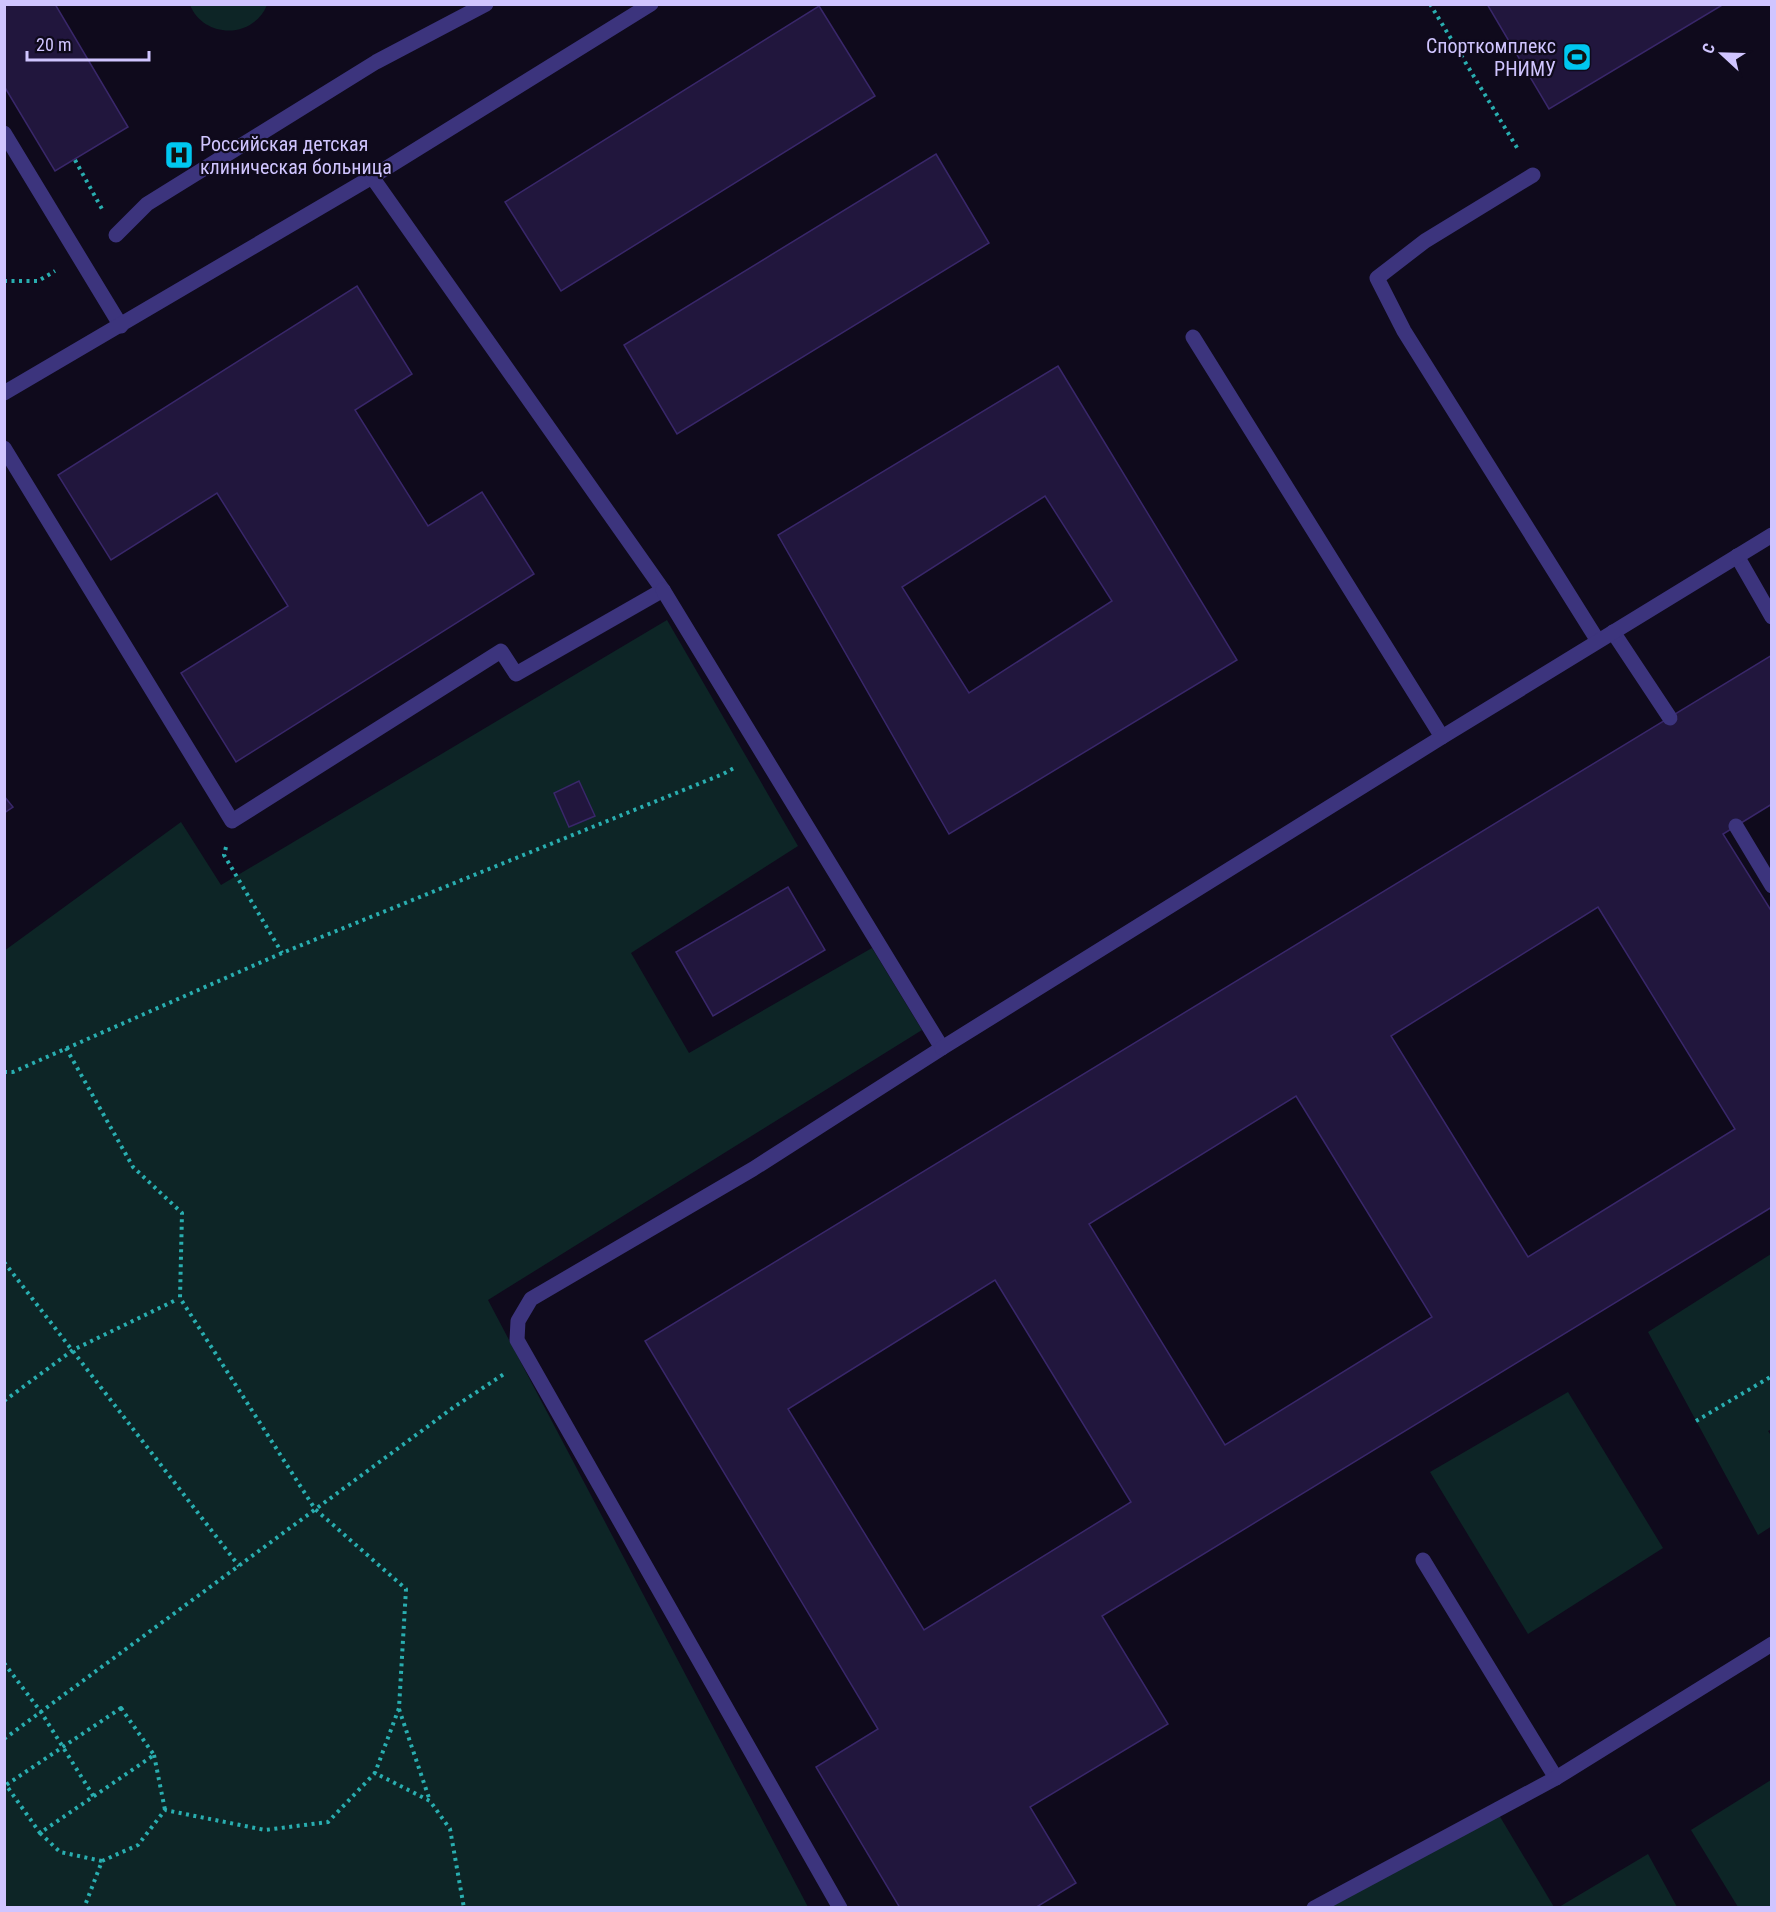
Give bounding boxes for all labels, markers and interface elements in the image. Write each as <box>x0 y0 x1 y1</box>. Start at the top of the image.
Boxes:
scale bar <box>27 24 148 62</box>
north arrow <box>1692 24 1752 84</box>
text: 20 m <box>36 34 71 55</box>
place label: Спорткомплекс РНИМУ <box>1426 34 1556 81</box>
sports icon: Спорткомплекс РНИМУ <box>1561 41 1593 73</box>
text: С <box>1698 41 1719 56</box>
place label: Российская детская клиническая больница <box>200 132 392 179</box>
hospital icon: Российская детская клиническая больница <box>163 139 195 171</box>

